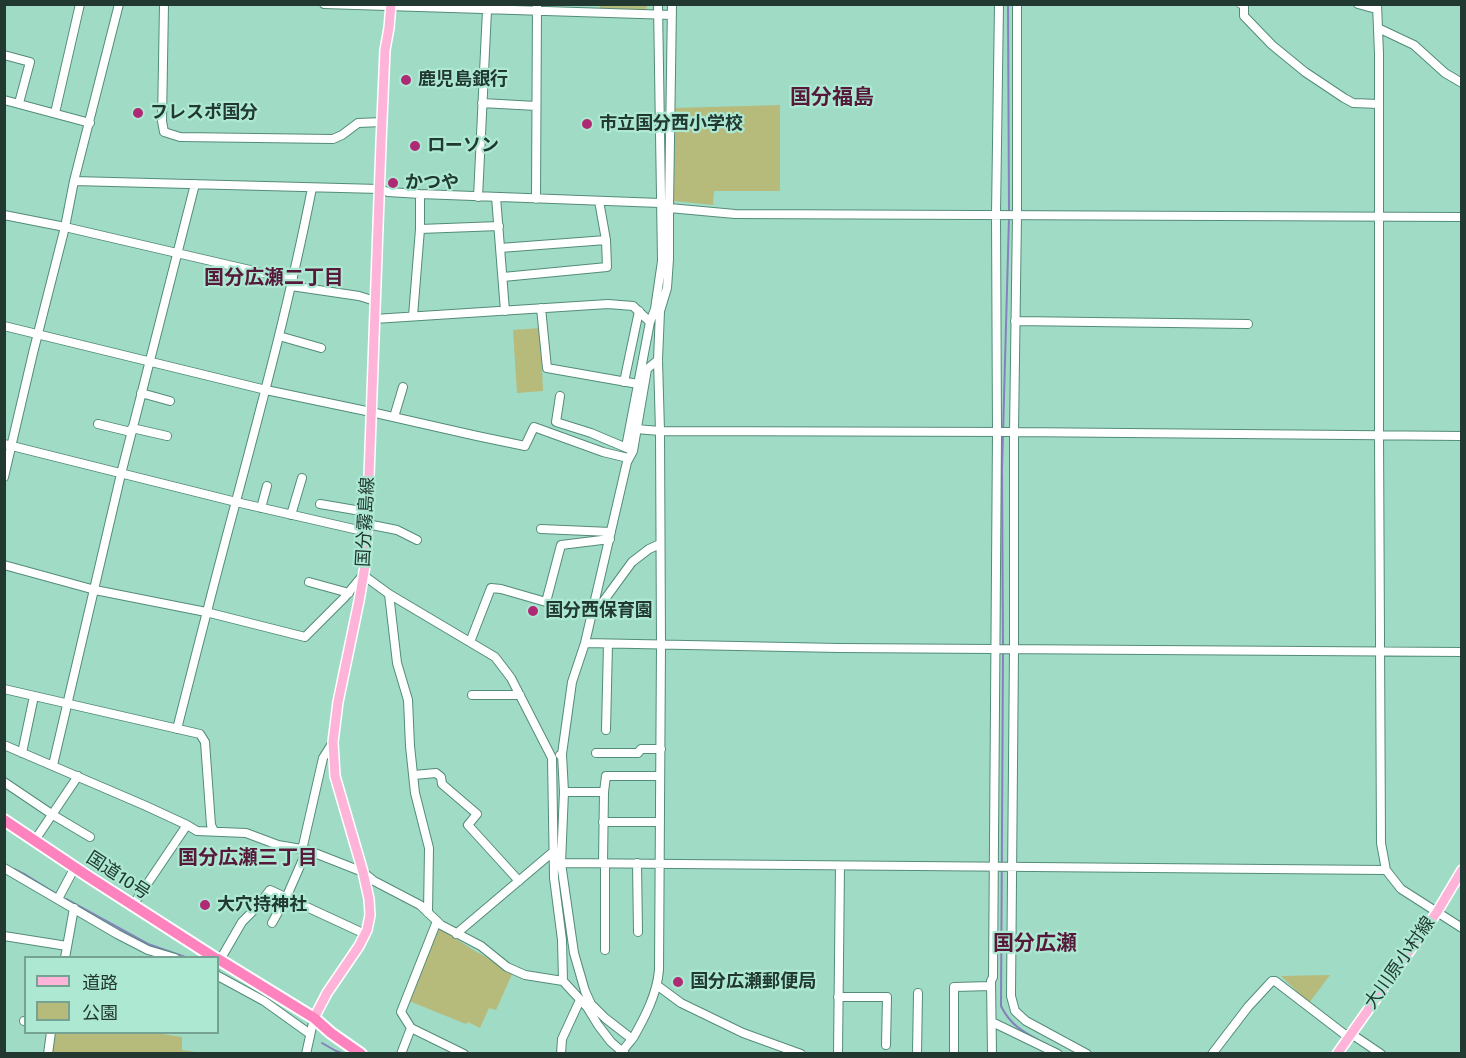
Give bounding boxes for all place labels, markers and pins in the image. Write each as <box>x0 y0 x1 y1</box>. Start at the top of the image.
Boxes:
place label: 鹿児島銀行 <box>418 69 508 91</box>
marker: 鹿児島銀行 <box>399 73 413 87</box>
place label: フレスポ国分 <box>150 102 258 124</box>
marker: フレスポ国分 <box>131 106 145 120</box>
place label: 市立国分西小学校 <box>599 113 743 135</box>
marker: 市立国分西小学校 <box>580 117 594 131</box>
place label: ローソン <box>427 135 499 157</box>
marker: ローソン <box>408 139 422 153</box>
place label: かつや <box>405 172 459 194</box>
marker: かつや <box>386 176 400 190</box>
place label: 国分西保育園 <box>545 600 653 622</box>
marker: 国分西保育園 <box>526 604 540 618</box>
place label: 大穴持神社 <box>217 894 307 916</box>
marker: 大穴持神社 <box>198 898 212 912</box>
place label: 国分広瀬郵便局 <box>690 971 816 993</box>
marker: 国分広瀬郵便局 <box>671 975 685 989</box>

